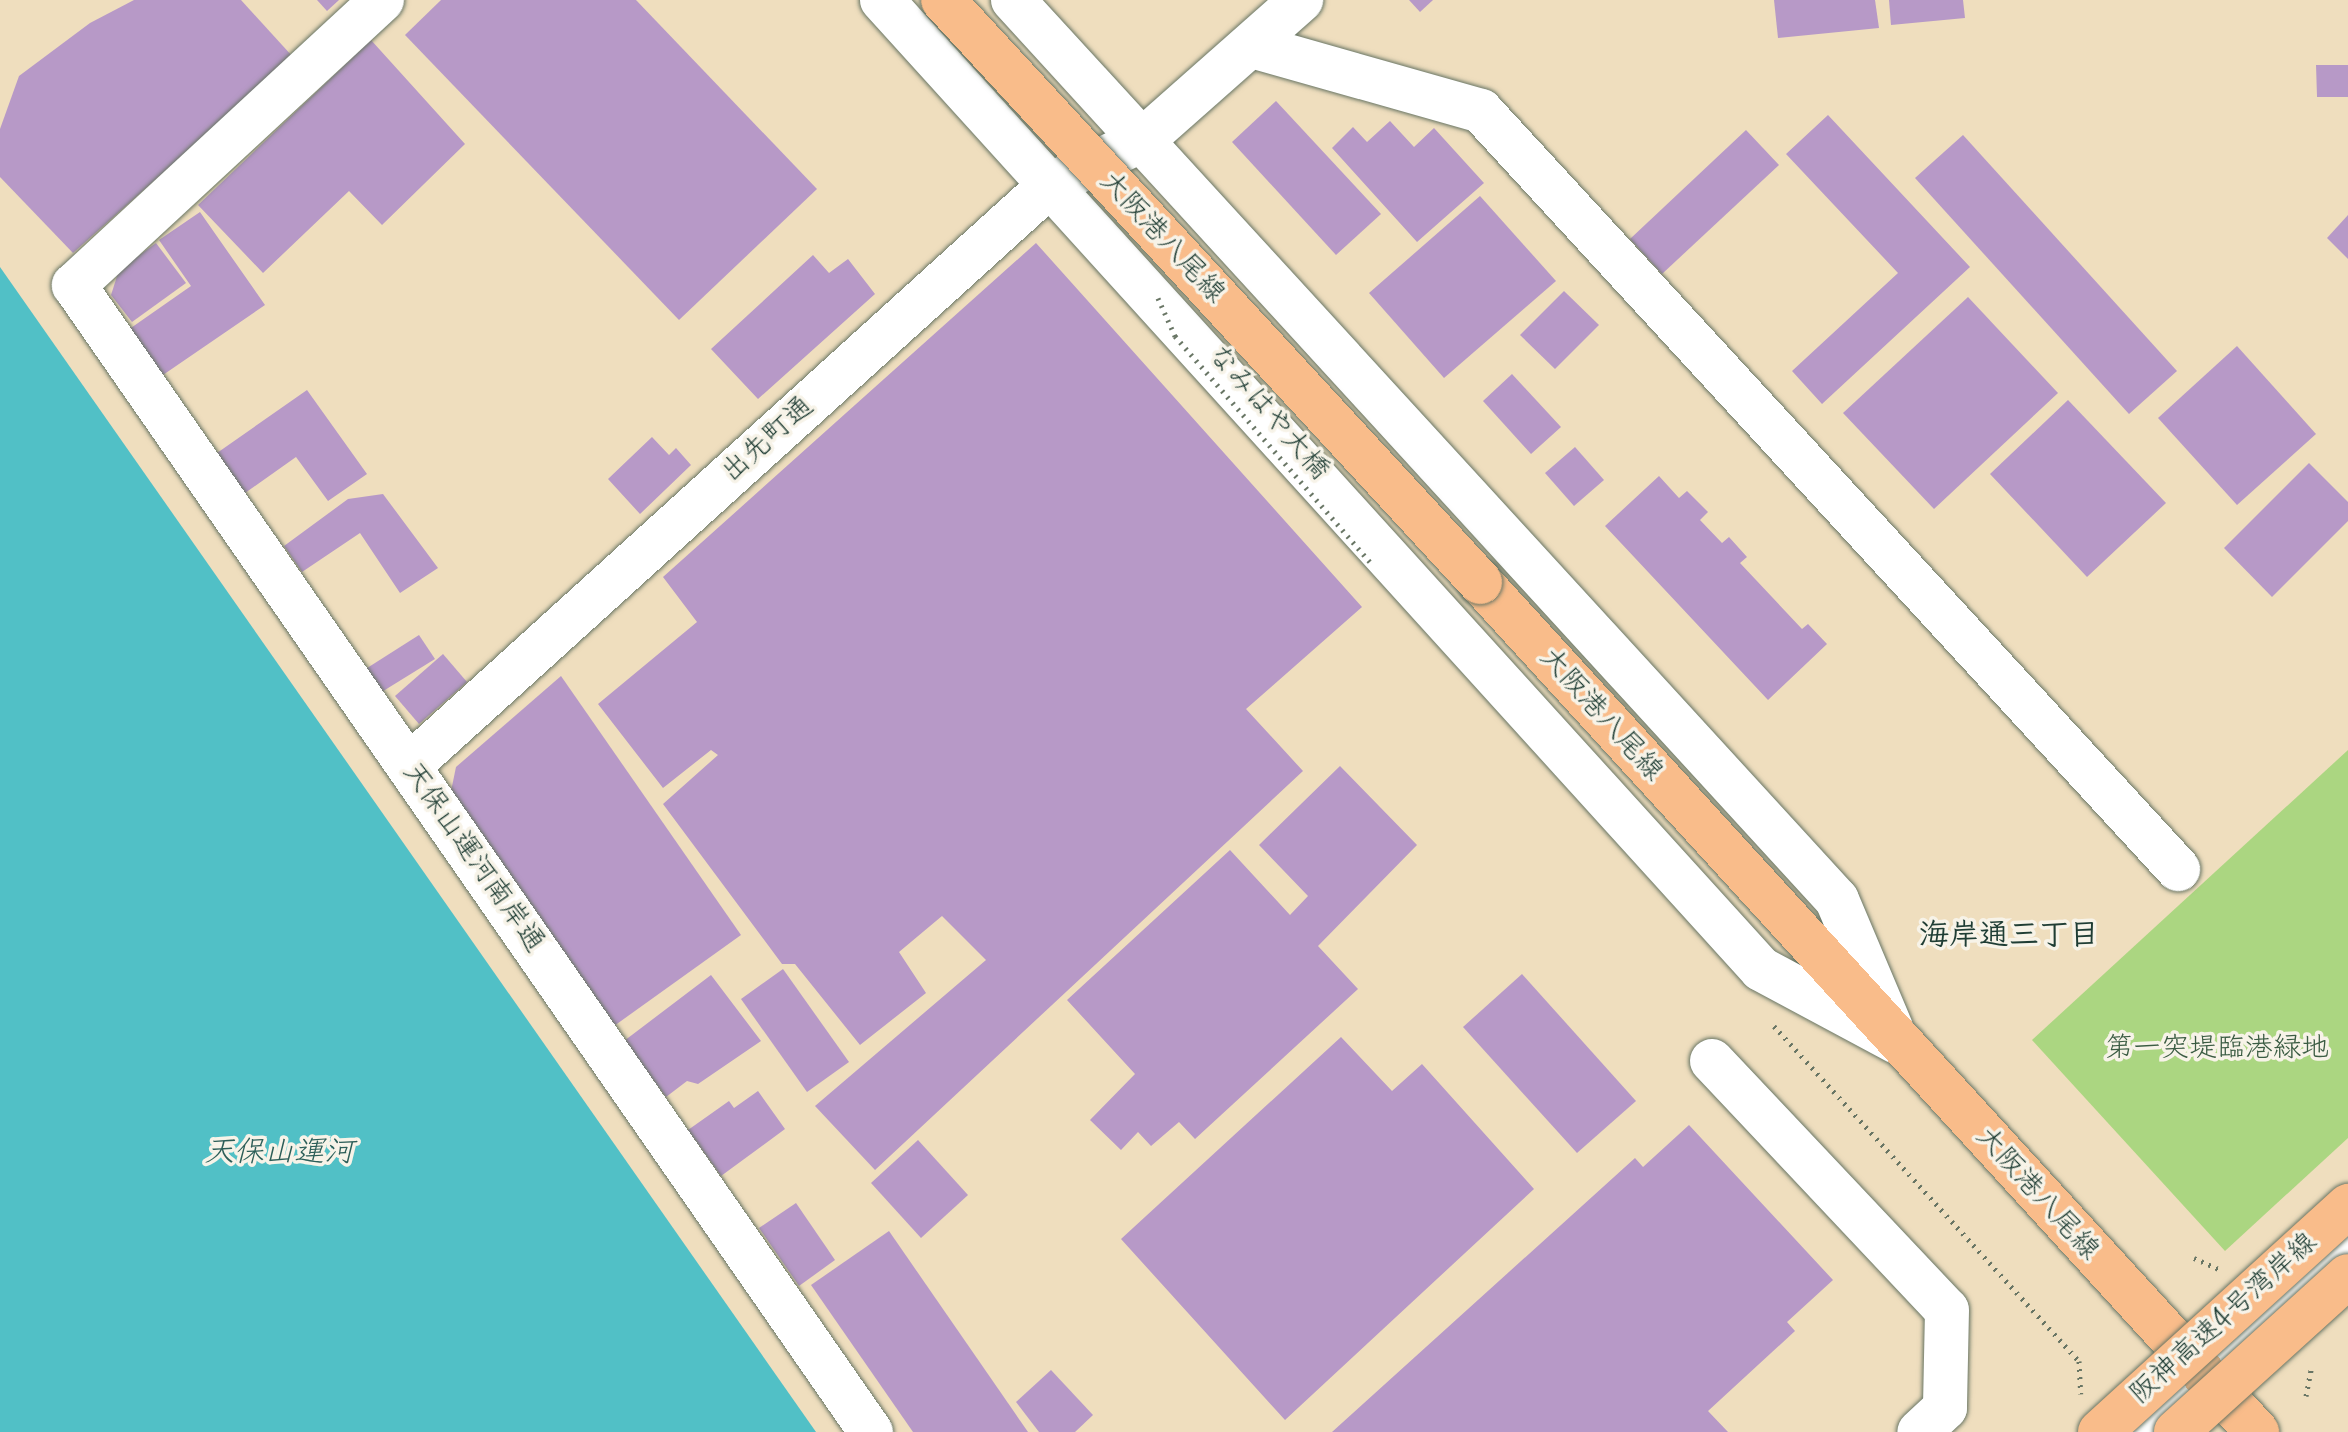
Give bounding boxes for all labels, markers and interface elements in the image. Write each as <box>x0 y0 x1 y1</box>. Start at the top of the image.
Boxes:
street label: 大阪港八尾線 <box>1092 165 1232 311</box>
street label: なみはや大橋 <box>1200 339 1336 487</box>
street label: 出先町通 <box>715 390 821 490</box>
street label: 大阪港八尾線 <box>1532 641 1670 789</box>
street label: 天保山運河南岸通 <box>395 757 551 959</box>
district label: 海岸通三丁目 <box>1919 918 2099 954</box>
park label: 第一突堤臨港緑地 <box>2105 1032 2329 1066</box>
street label: 大阪港八尾線 <box>1968 1120 2106 1268</box>
water label: 天保山運河 <box>204 1135 354 1171</box>
street label: 阪神高速4号湾岸線 <box>2123 1226 2325 1412</box>

